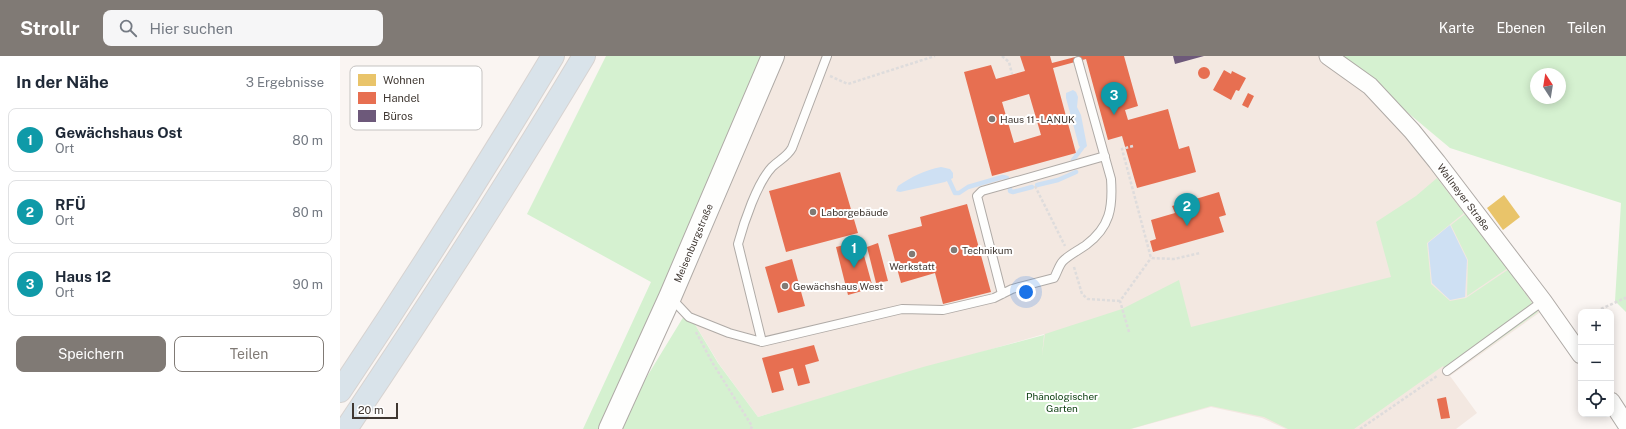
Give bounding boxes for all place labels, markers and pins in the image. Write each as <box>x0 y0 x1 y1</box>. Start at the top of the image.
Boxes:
pin: 3 <box>1101 82 1127 115</box>
place label: Haus 11 - LANUK <box>1000 113 1075 125</box>
marker: Haus 11 - LANUK <box>987 114 997 124</box>
pin: 2 <box>1174 193 1200 226</box>
place label: Laborgebäude <box>821 206 888 218</box>
marker: Laborgebäude <box>808 207 818 217</box>
pin: 1 <box>841 235 867 268</box>
place label: Technikum <box>962 244 1012 256</box>
marker: Technikum <box>949 245 959 255</box>
marker: Werkstatt <box>907 249 917 259</box>
place label: Werkstatt <box>889 260 935 272</box>
place label: Gewächshaus West <box>793 280 883 292</box>
marker: Gewächshaus West <box>780 281 790 291</box>

